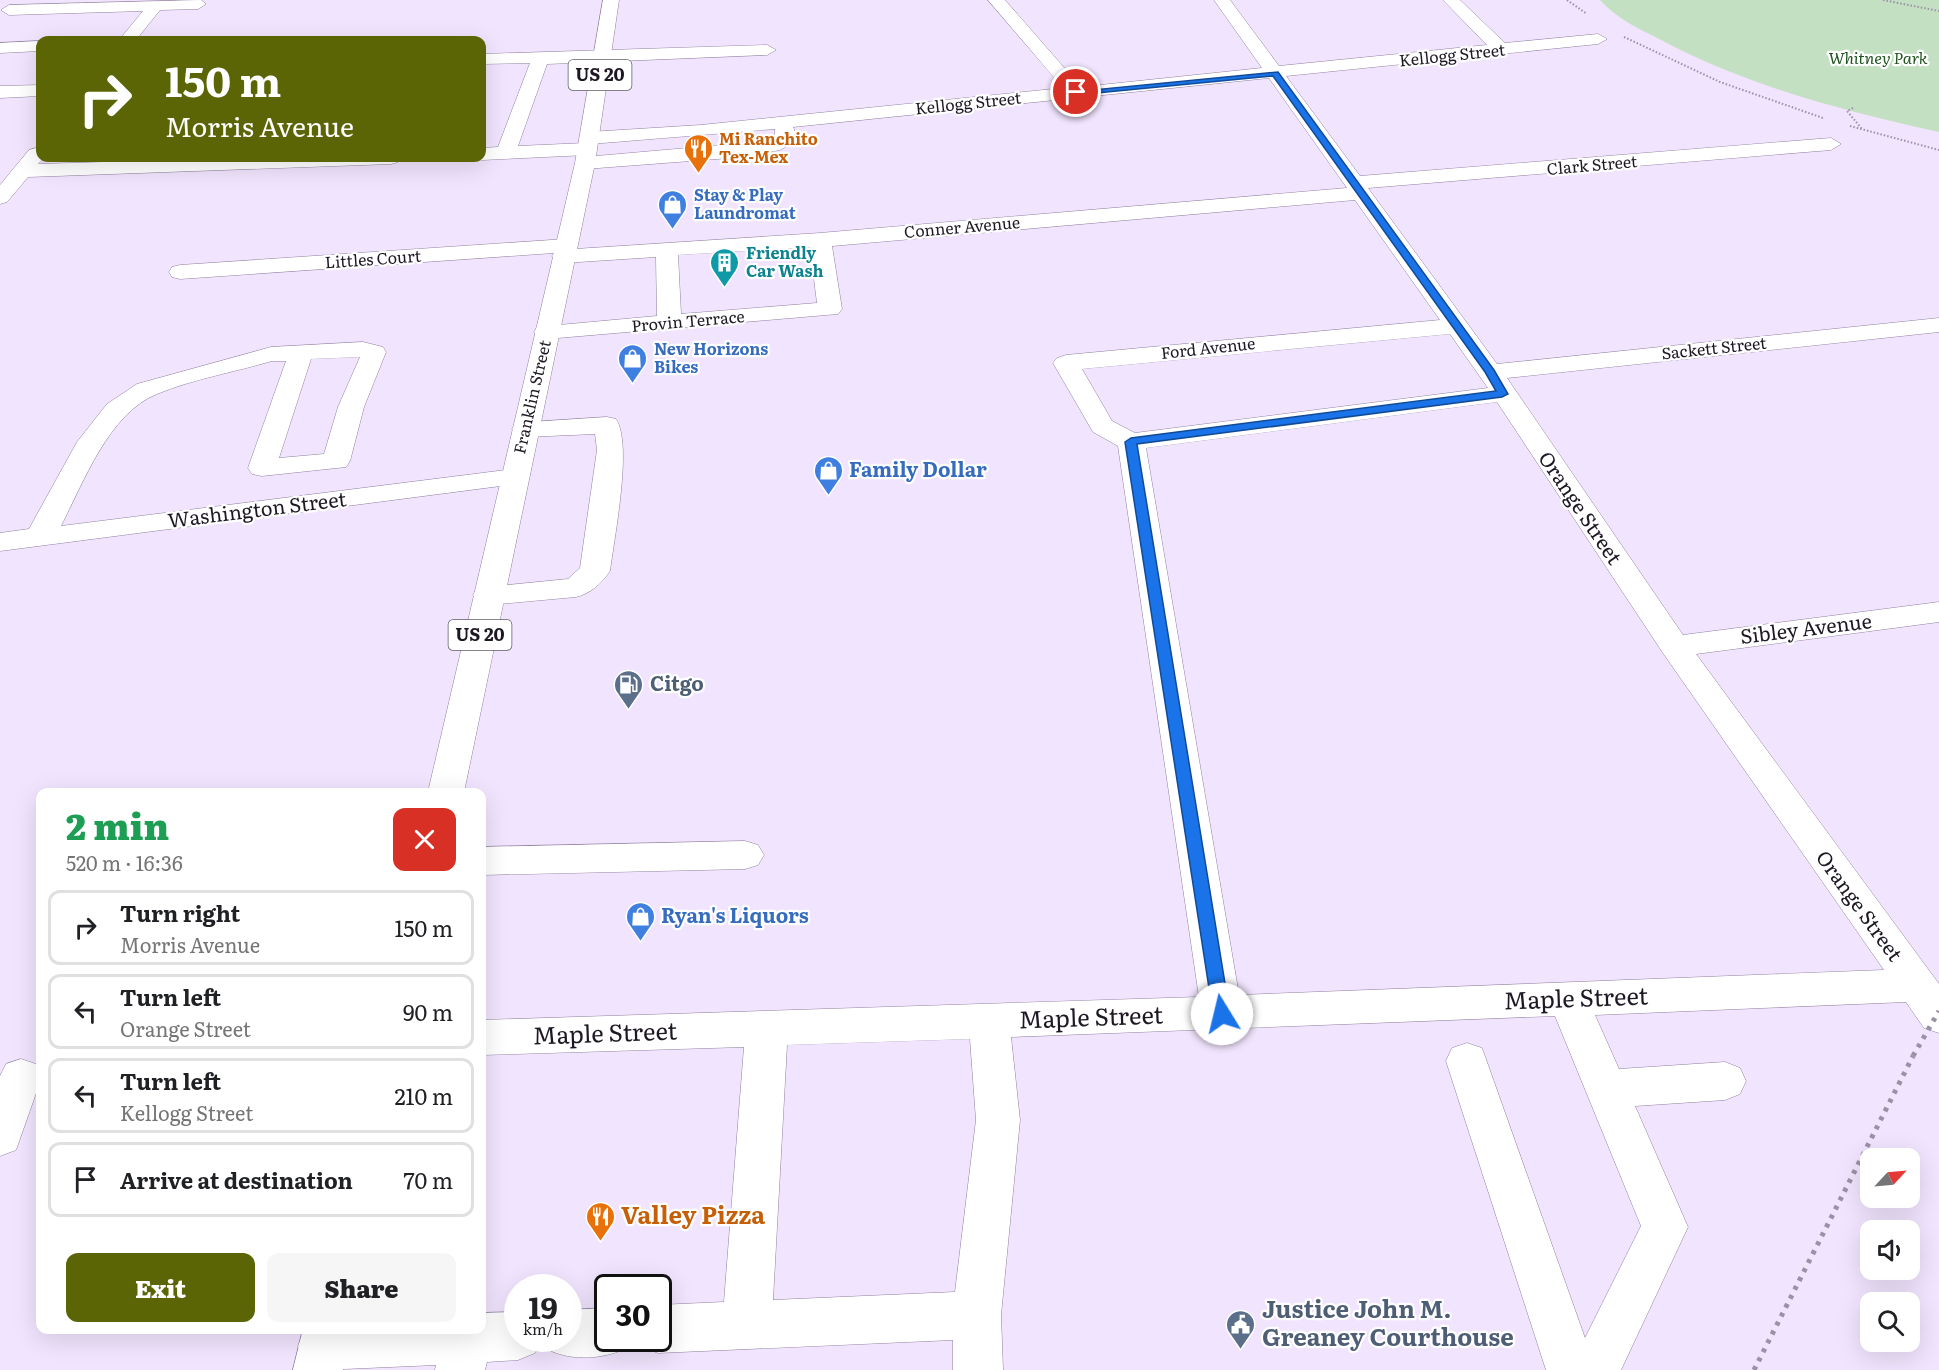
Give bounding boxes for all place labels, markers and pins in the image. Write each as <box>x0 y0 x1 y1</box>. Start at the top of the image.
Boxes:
pin <box>1050 66 1101 117</box>
place label: Mi Ranchito Tex-Mex <box>719 126 818 168</box>
restaurant icon: Mi Ranchito Tex-Mex <box>682 132 714 174</box>
place label: Stay & Play Laundromat <box>694 182 796 224</box>
shop icon: Stay & Play Laundromat <box>657 188 689 230</box>
place label: Friendly Car Wash <box>746 240 824 282</box>
building icon: Friendly Car Wash <box>709 246 741 288</box>
place label: New Horizons Bikes <box>654 336 768 378</box>
shop icon: New Horizons Bikes <box>617 342 649 384</box>
place label: Family Dollar <box>849 453 987 483</box>
shop icon: Family Dollar <box>812 454 844 496</box>
place label: Citgo <box>650 667 704 697</box>
fuel station icon: Citgo <box>613 668 645 710</box>
place label: Ryan's Liquors <box>661 899 809 929</box>
shop icon: Ryan's Liquors <box>624 900 656 942</box>
place label: Valley Pizza <box>621 1196 765 1231</box>
restaurant icon: Valley Pizza <box>584 1200 616 1242</box>
place label: Justice John M. Greaney Courthouse <box>1262 1290 1514 1353</box>
public building icon: Justice John M. Greaney Courthouse <box>1225 1308 1257 1350</box>

